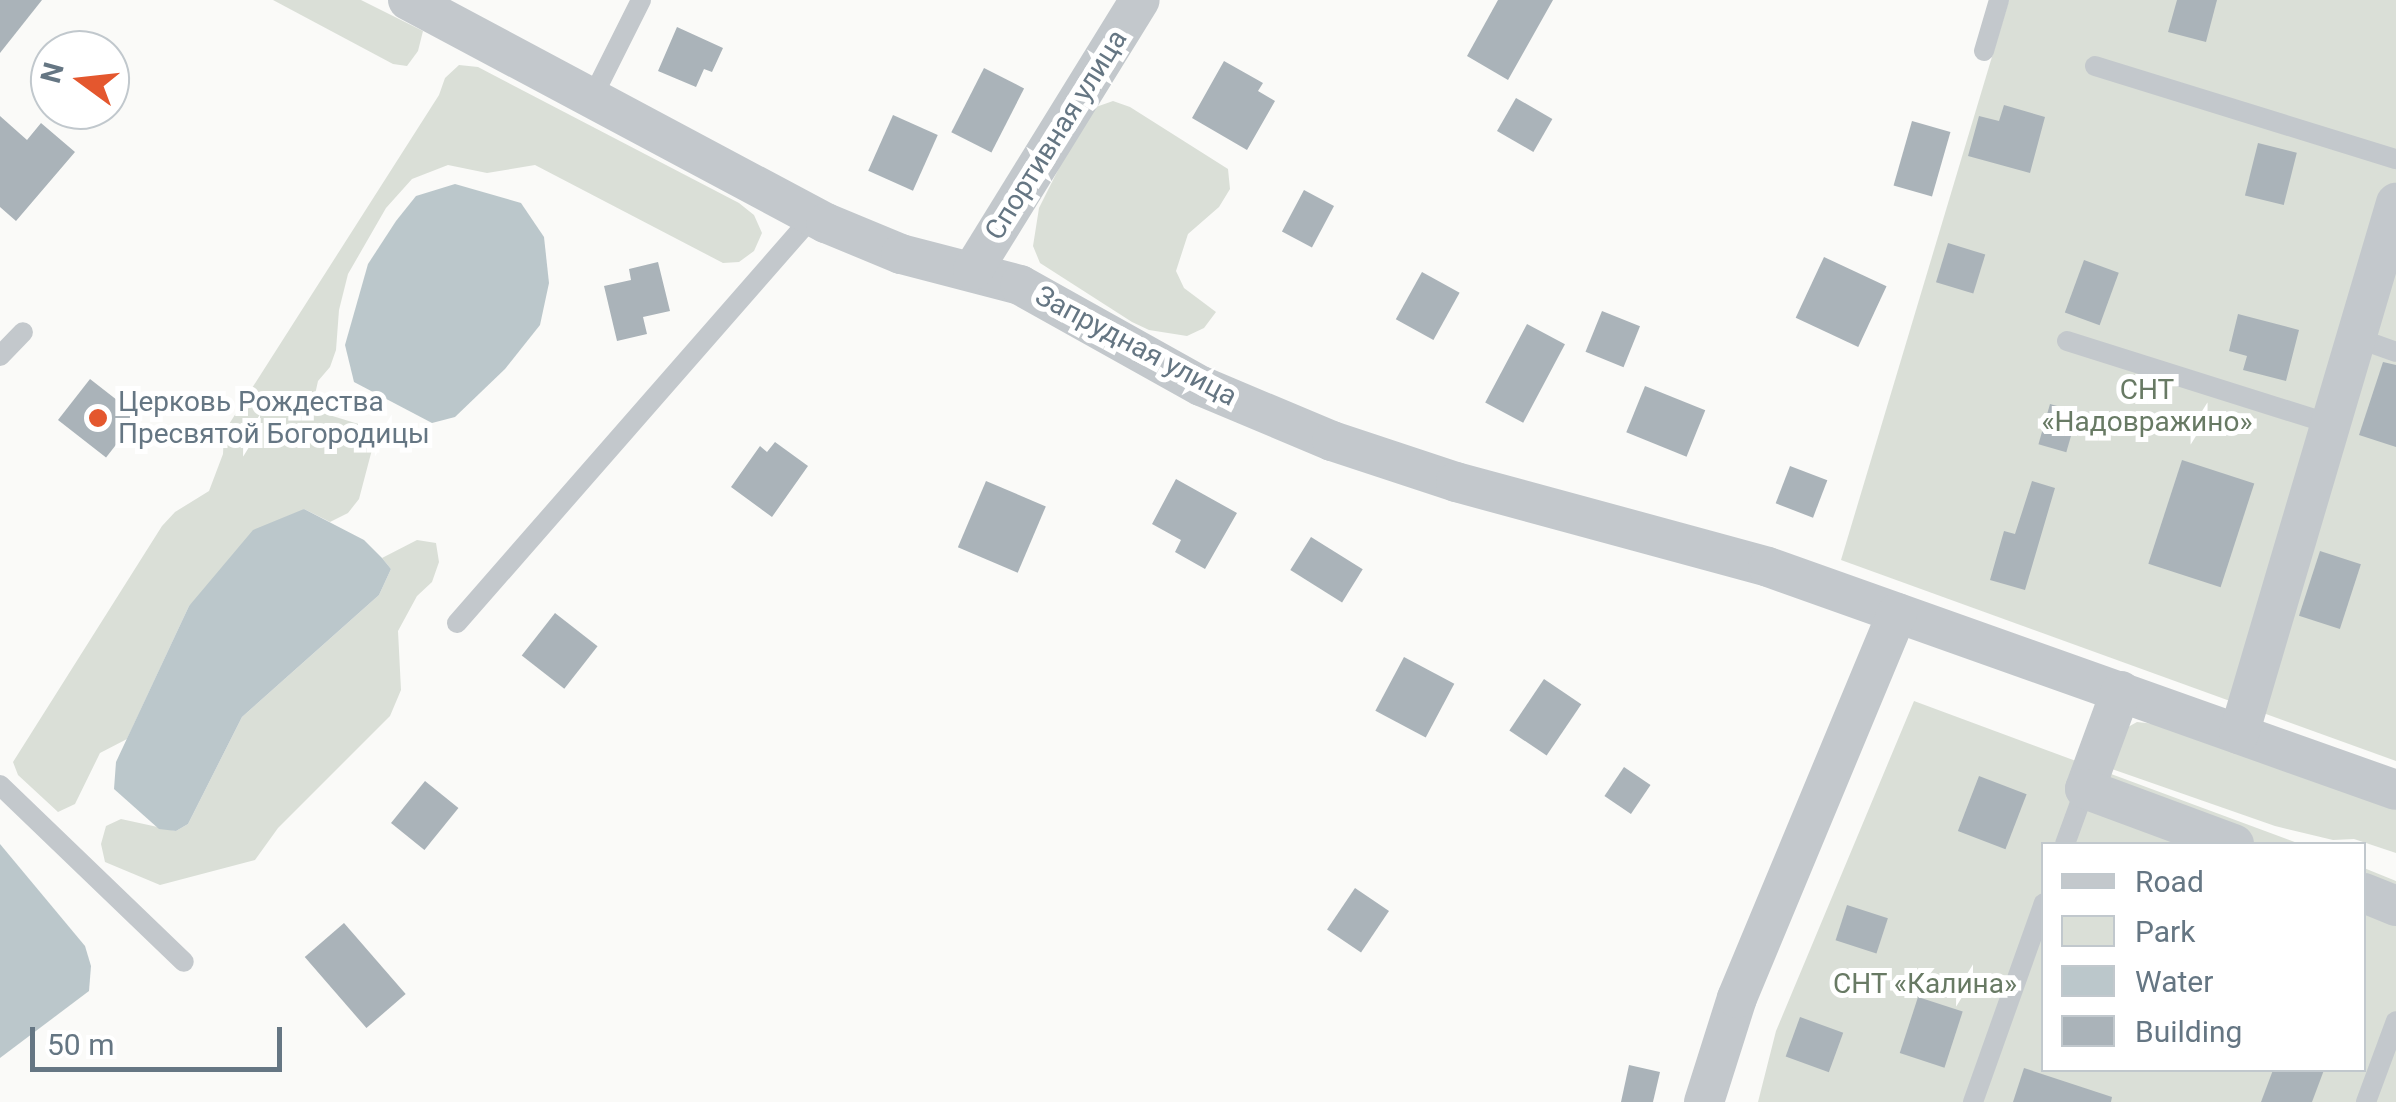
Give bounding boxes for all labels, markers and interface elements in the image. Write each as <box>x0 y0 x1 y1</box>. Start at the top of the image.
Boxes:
street label: Спортивная улица <box>978 24 1134 246</box>
north arrow <box>30 30 130 130</box>
text: N <box>34 59 71 86</box>
street label: Запрудная улица <box>1029 279 1243 413</box>
park label: СНТ «Надовражино» <box>2041 373 2253 439</box>
place label: Церковь Рождества Пресвятой Богородицы <box>118 385 430 451</box>
marker: Церковь Рождества Пресвятой Богородицы <box>87 407 109 429</box>
legend <box>2041 842 2366 1072</box>
text: Road <box>2135 864 2204 899</box>
text: Park <box>2135 914 2195 949</box>
text: Water <box>2135 964 2213 999</box>
park label: СНТ «Калина» <box>1833 967 2017 1001</box>
scale bar <box>35 1007 288 1069</box>
text: Building <box>2135 1014 2242 1049</box>
text: 50 m <box>47 1027 114 1062</box>

